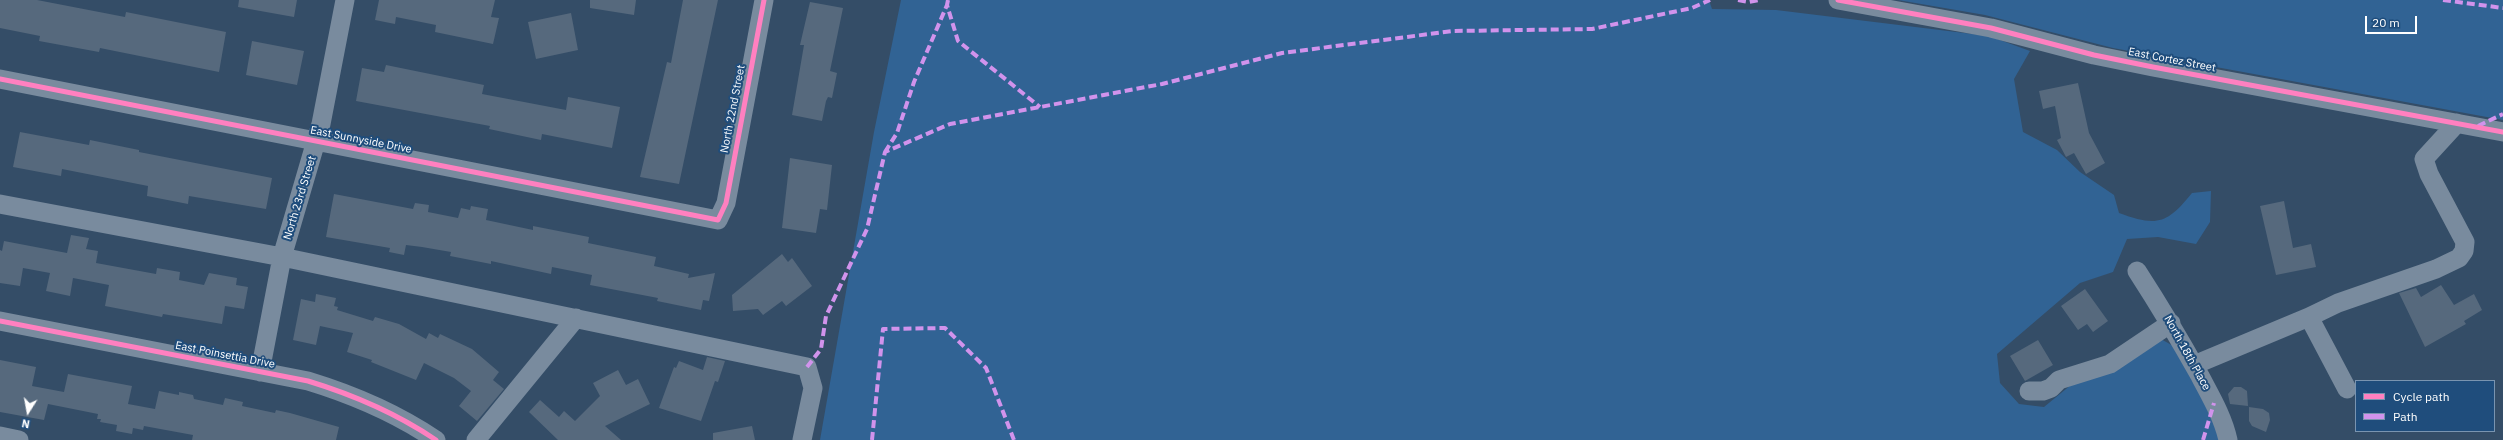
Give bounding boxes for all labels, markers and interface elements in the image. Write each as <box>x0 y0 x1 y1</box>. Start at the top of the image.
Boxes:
scale bar <box>2367 8 2419 34</box>
text: 20 m <box>2372 15 2400 30</box>
street label: East Cortez Street <box>2127 45 2217 75</box>
street label: North 22nd Street <box>718 64 748 154</box>
street label: East Sunnyside Drive <box>309 124 413 156</box>
street label: North 23rd Street <box>281 154 319 242</box>
street label: North 18th Place <box>2161 313 2213 393</box>
street label: East Poinsettia Drive <box>174 339 276 371</box>
legend <box>2355 380 2495 432</box>
text: Cycle path <box>2393 389 2450 404</box>
north arrow <box>8 392 48 432</box>
text: Path <box>2393 409 2418 424</box>
text: N <box>20 416 31 431</box>

